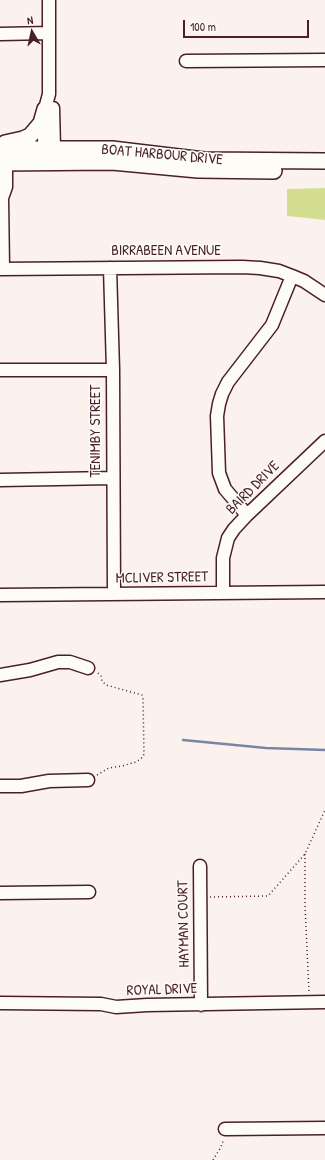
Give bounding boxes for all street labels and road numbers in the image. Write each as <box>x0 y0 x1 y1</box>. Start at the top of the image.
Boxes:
street label: BOAT HARBOUR DRIVE <box>101 141 223 169</box>
street label: BIRRABEEN AVENUE <box>111 242 221 260</box>
street label: TENIMBY STREET <box>87 385 105 477</box>
street label: BAIRD DRIVE <box>222 457 284 519</box>
street label: MCLIVER STREET <box>116 568 208 588</box>
street label: HAYMAN COURT <box>174 880 194 968</box>
street label: ROYAL DRIVE <box>126 980 198 1000</box>

